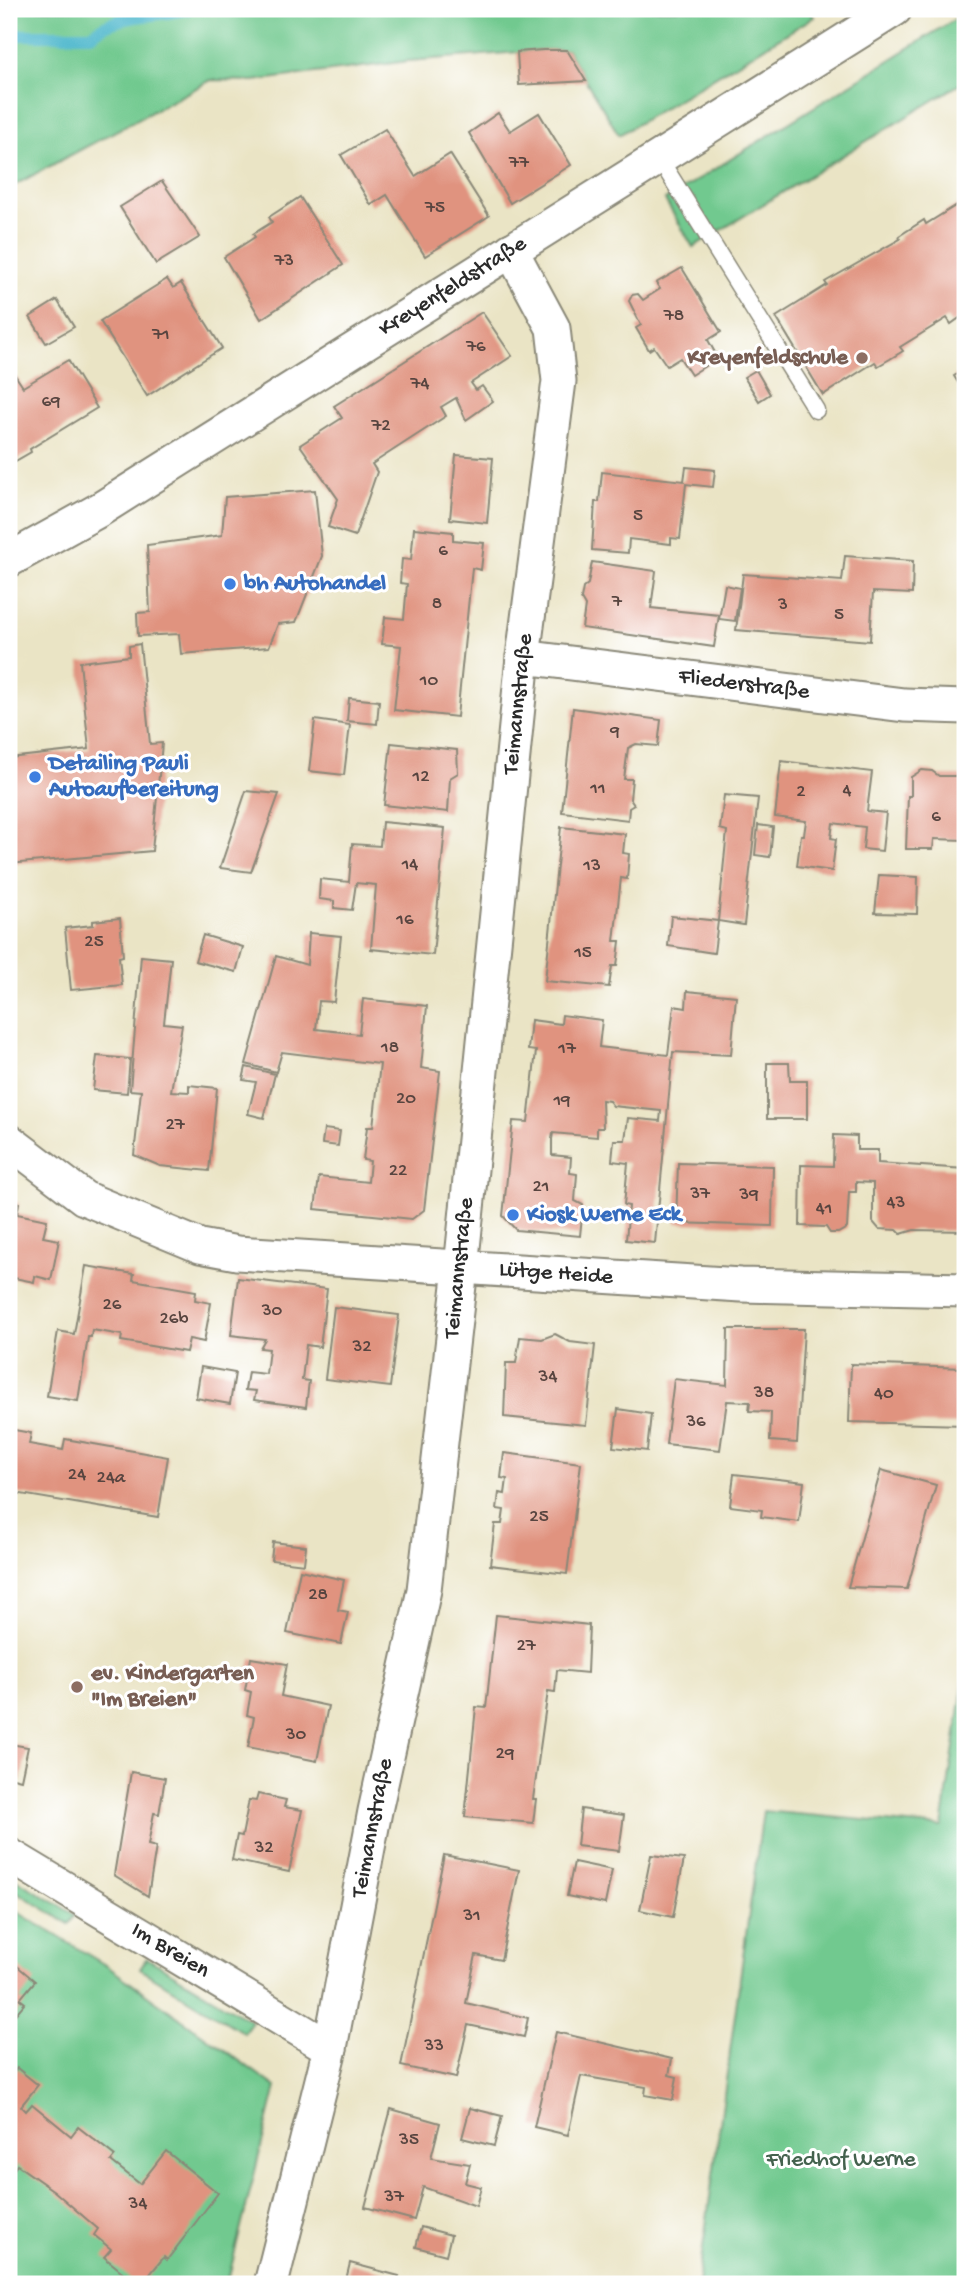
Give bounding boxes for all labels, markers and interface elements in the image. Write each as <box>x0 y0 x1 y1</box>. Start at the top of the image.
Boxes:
house number: 77 <box>508 152 530 175</box>
house number: 75 <box>424 197 445 220</box>
street label: Kreyenfeldstraße <box>374 230 533 343</box>
house number: 73 <box>273 250 294 273</box>
house number: 78 <box>663 305 684 328</box>
house number: 71 <box>151 324 170 347</box>
house number: 76 <box>465 336 486 359</box>
place label: Kreyenfeldschule <box>686 345 849 372</box>
marker: Kreyenfeldschule <box>854 350 870 366</box>
house number: 74 <box>410 373 429 396</box>
house number: 69 <box>41 391 61 414</box>
house number: 72 <box>370 415 391 438</box>
house number: 5 <box>633 505 643 528</box>
house number: 6 <box>438 540 448 563</box>
place label: bh Autohandel <box>243 571 386 598</box>
marker: bh Autohandel <box>222 576 238 592</box>
house number: 7 <box>611 591 623 614</box>
house number: 8 <box>432 593 442 616</box>
house number: 3 <box>777 594 788 617</box>
house number: 5 <box>834 604 844 627</box>
street label: Teimannstraße <box>498 631 540 778</box>
street label: Fliederstraße <box>676 663 812 707</box>
house number: 10 <box>419 670 438 693</box>
house number: 9 <box>609 721 620 744</box>
place label: Detailing Pauli Autoaufbereitung <box>47 751 219 804</box>
house number: 12 <box>412 766 430 789</box>
marker: Detailing Pauli Autoaufbereitung <box>27 769 43 785</box>
house number: 11 <box>589 778 606 801</box>
house number: 4 <box>843 780 852 803</box>
house number: 2 <box>796 781 806 804</box>
house number: 6 <box>931 806 941 829</box>
house number: 14 <box>401 854 418 877</box>
house number: 13 <box>582 855 601 878</box>
house number: 16 <box>395 909 414 932</box>
house number: 25 <box>84 931 104 954</box>
house number: 15 <box>573 942 592 965</box>
house number: 18 <box>380 1037 399 1060</box>
house number: 17 <box>557 1038 577 1061</box>
house number: 20 <box>396 1088 416 1111</box>
house number: 19 <box>552 1090 571 1113</box>
house number: 27 <box>165 1114 186 1137</box>
house number: 22 <box>389 1160 407 1183</box>
house number: 21 <box>533 1176 550 1199</box>
house number: 37 <box>689 1183 711 1206</box>
house number: 39 <box>738 1184 759 1207</box>
house number: 43 <box>887 1192 906 1215</box>
street label: Teimannstraße <box>439 1195 481 1342</box>
house number: 41 <box>816 1198 832 1221</box>
place label: Kiosk Werne Eck <box>526 1202 684 1229</box>
marker: Kiosk Werne Eck <box>505 1207 521 1223</box>
street label: Lütge Heide <box>498 1257 615 1292</box>
house number: 26 <box>103 1294 122 1317</box>
house number: 30 <box>261 1300 283 1323</box>
house number: 26b <box>160 1308 188 1331</box>
house number: 32 <box>351 1336 372 1359</box>
house number: 34 <box>538 1366 557 1389</box>
house number: 38 <box>753 1382 774 1405</box>
house number: 40 <box>874 1383 894 1406</box>
house number: 36 <box>685 1411 706 1434</box>
house number: 24 <box>68 1464 86 1487</box>
house number: 24a <box>97 1467 127 1490</box>
house number: 25 <box>529 1506 549 1529</box>
house number: 28 <box>308 1584 328 1607</box>
house number: 27 <box>516 1635 537 1658</box>
place label: ev. Kindergarten "Im Breien" <box>90 1661 255 1714</box>
marker: ev. Kindergarten "Im Breien" <box>69 1679 85 1695</box>
house number: 30 <box>285 1724 307 1747</box>
house number: 29 <box>496 1743 515 1766</box>
street label: Teimannstraße <box>346 1755 400 1902</box>
house number: 32 <box>253 1837 274 1860</box>
house number: 31 <box>462 1905 481 1928</box>
street label: Im Breien <box>126 1917 214 1985</box>
house number: 33 <box>423 2035 444 2058</box>
house number: 35 <box>398 2129 419 2152</box>
park label: Friedhof Werne <box>765 2147 917 2174</box>
house number: 37 <box>383 2186 405 2209</box>
house number: 34 <box>128 2193 147 2216</box>

